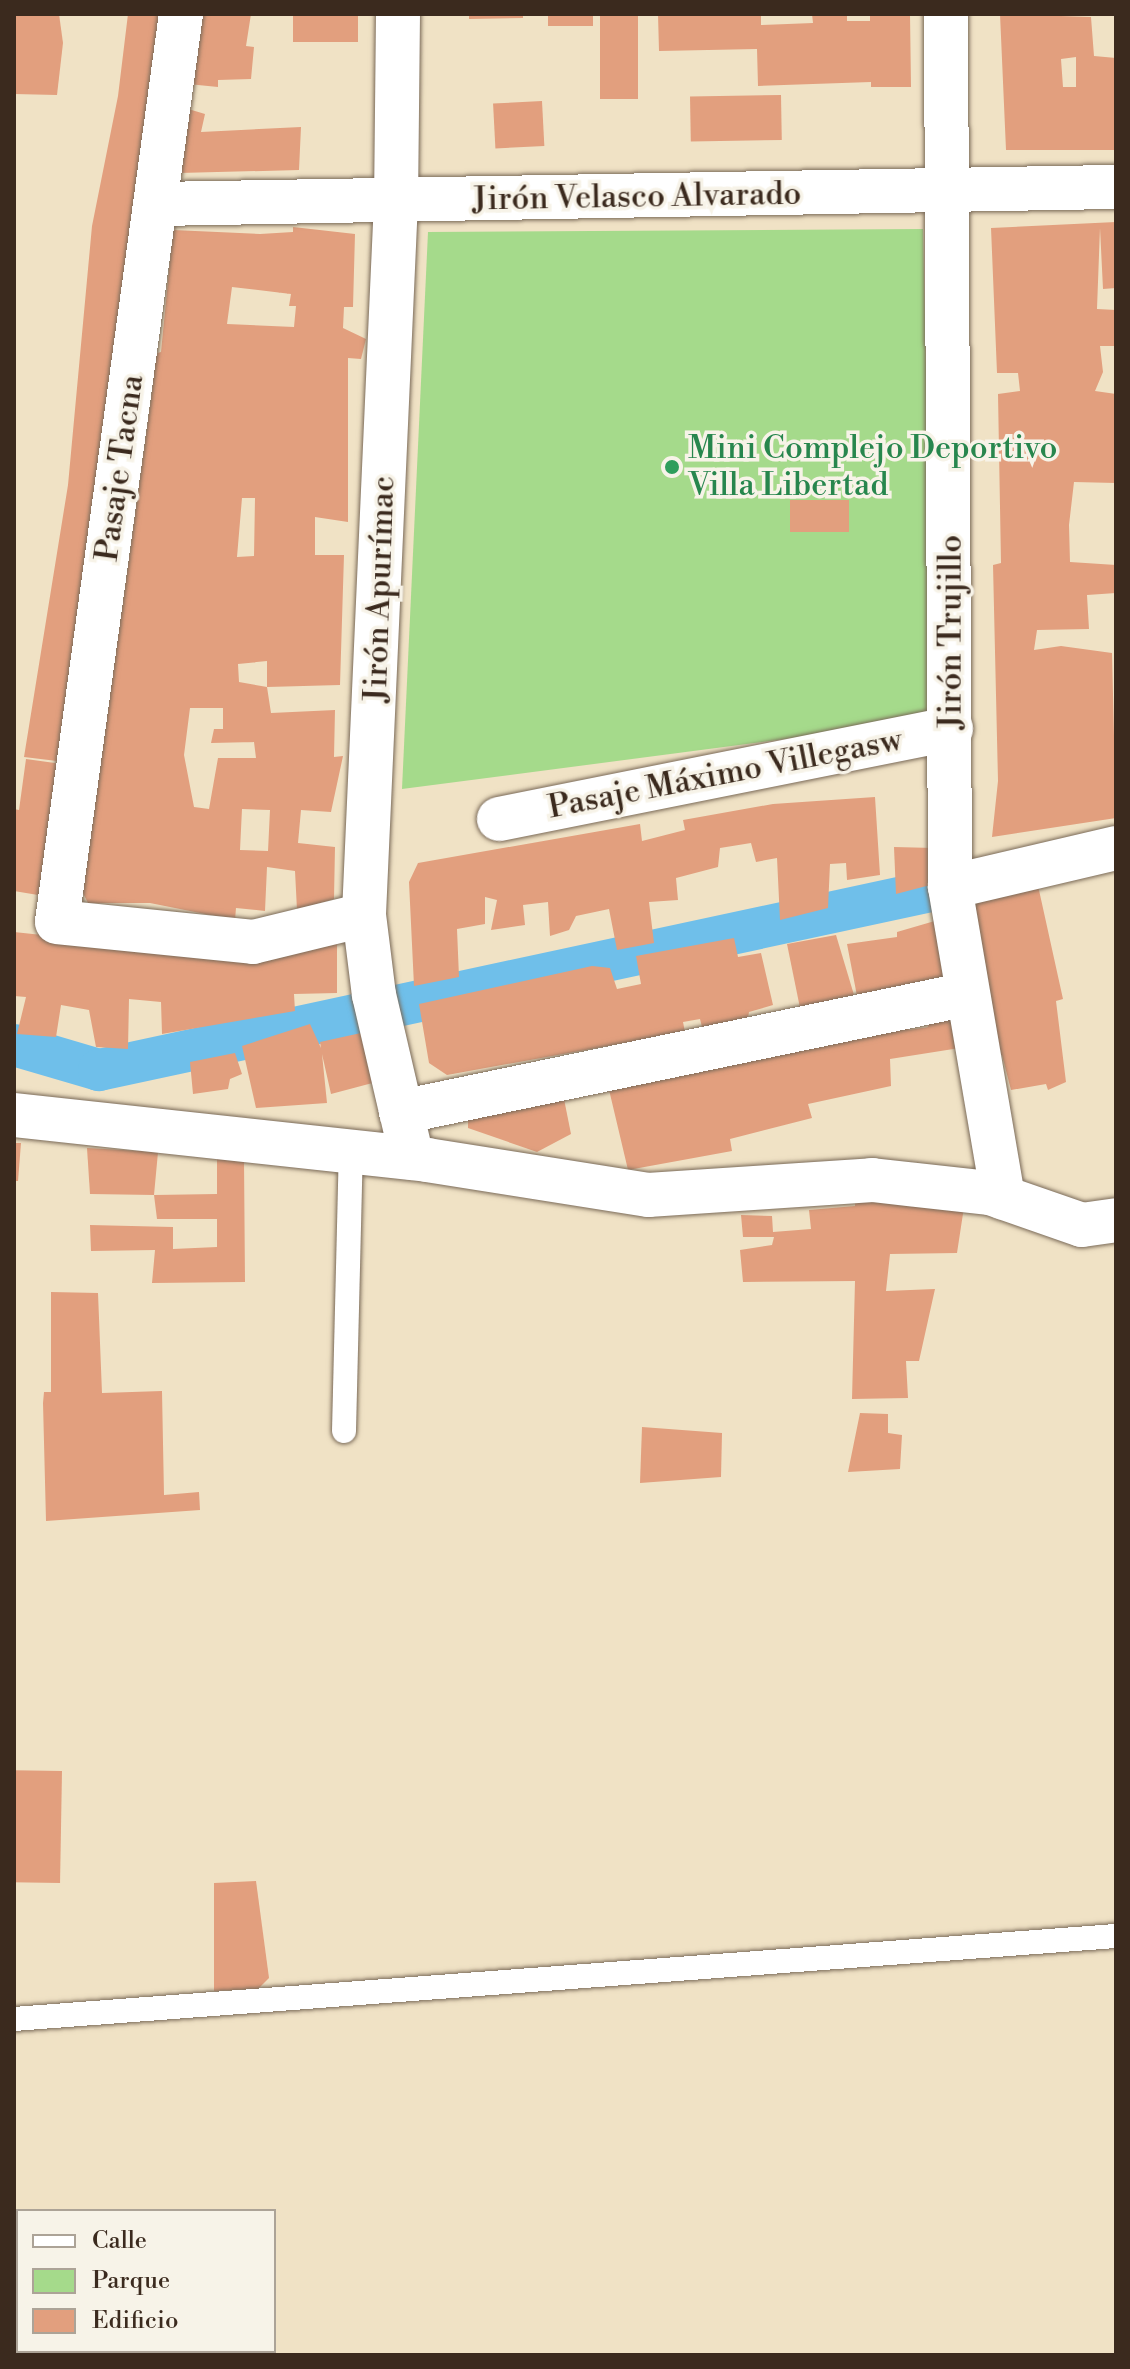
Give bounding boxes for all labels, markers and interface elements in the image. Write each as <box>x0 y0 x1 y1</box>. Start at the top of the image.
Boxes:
street label: Jirón Velasco Alvarado <box>472 175 802 219</box>
street label: Pasaje Tacna <box>88 372 152 564</box>
place label: Mini Complejo Deportivo Villa Libertad <box>688 430 1057 505</box>
marker: Mini Complejo Deportivo Villa Libertad <box>663 458 681 476</box>
street label: Jirón Apurímac <box>357 475 403 703</box>
street label: Jirón Trujillo <box>932 535 970 729</box>
street label: Pasaje Máximo Villegasw <box>545 721 905 827</box>
legend <box>16 2209 276 2353</box>
text: Calle <box>92 2226 147 2256</box>
text: Parque <box>92 2266 170 2296</box>
text: Edificio <box>92 2306 178 2336</box>

